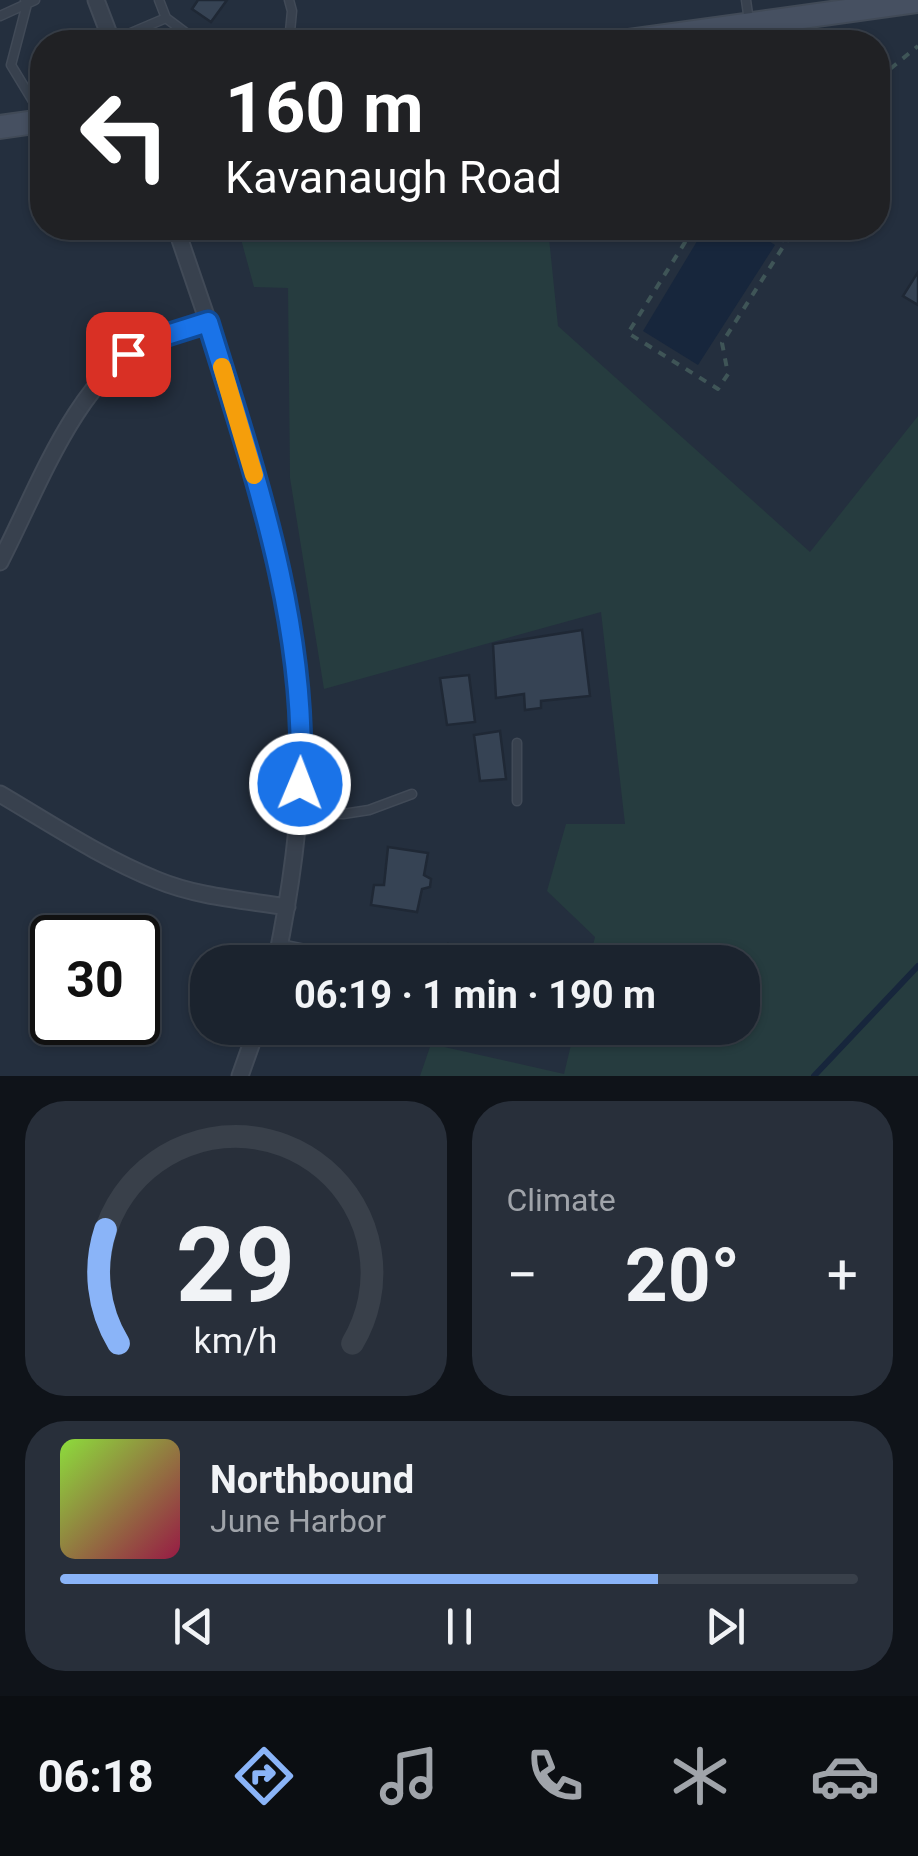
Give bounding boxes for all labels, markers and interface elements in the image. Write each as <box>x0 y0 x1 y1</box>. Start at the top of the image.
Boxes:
text: 160 m <box>225 67 424 149</box>
icon: left <box>60 70 190 200</box>
text: Kavanaugh Road <box>225 151 562 204</box>
pin <box>86 312 171 397</box>
icon: arrive <box>101 327 156 382</box>
position arrow <box>248 732 352 836</box>
speed limit sign: 30 <box>30 915 160 1045</box>
text: 06:19 · 1 min · 190 m <box>294 973 656 1017</box>
text: Climate <box>507 1181 616 1219</box>
text: 29 <box>176 1205 295 1326</box>
text: 20° <box>625 1231 740 1319</box>
text: − <box>507 1243 538 1307</box>
text: + <box>827 1243 858 1307</box>
text: km/h <box>194 1320 278 1362</box>
text: Northbound <box>210 1458 414 1502</box>
text: June Harbor <box>210 1502 386 1540</box>
icon: previous <box>166 1599 221 1654</box>
icon: pause <box>432 1599 487 1654</box>
icon: next <box>698 1599 753 1654</box>
icon: directions <box>229 1741 299 1811</box>
icon: music <box>374 1741 444 1811</box>
icon: phone <box>520 1741 590 1811</box>
icon: climate <box>665 1741 735 1811</box>
icon: car <box>810 1741 880 1811</box>
text: 06:18 <box>38 1750 154 1803</box>

